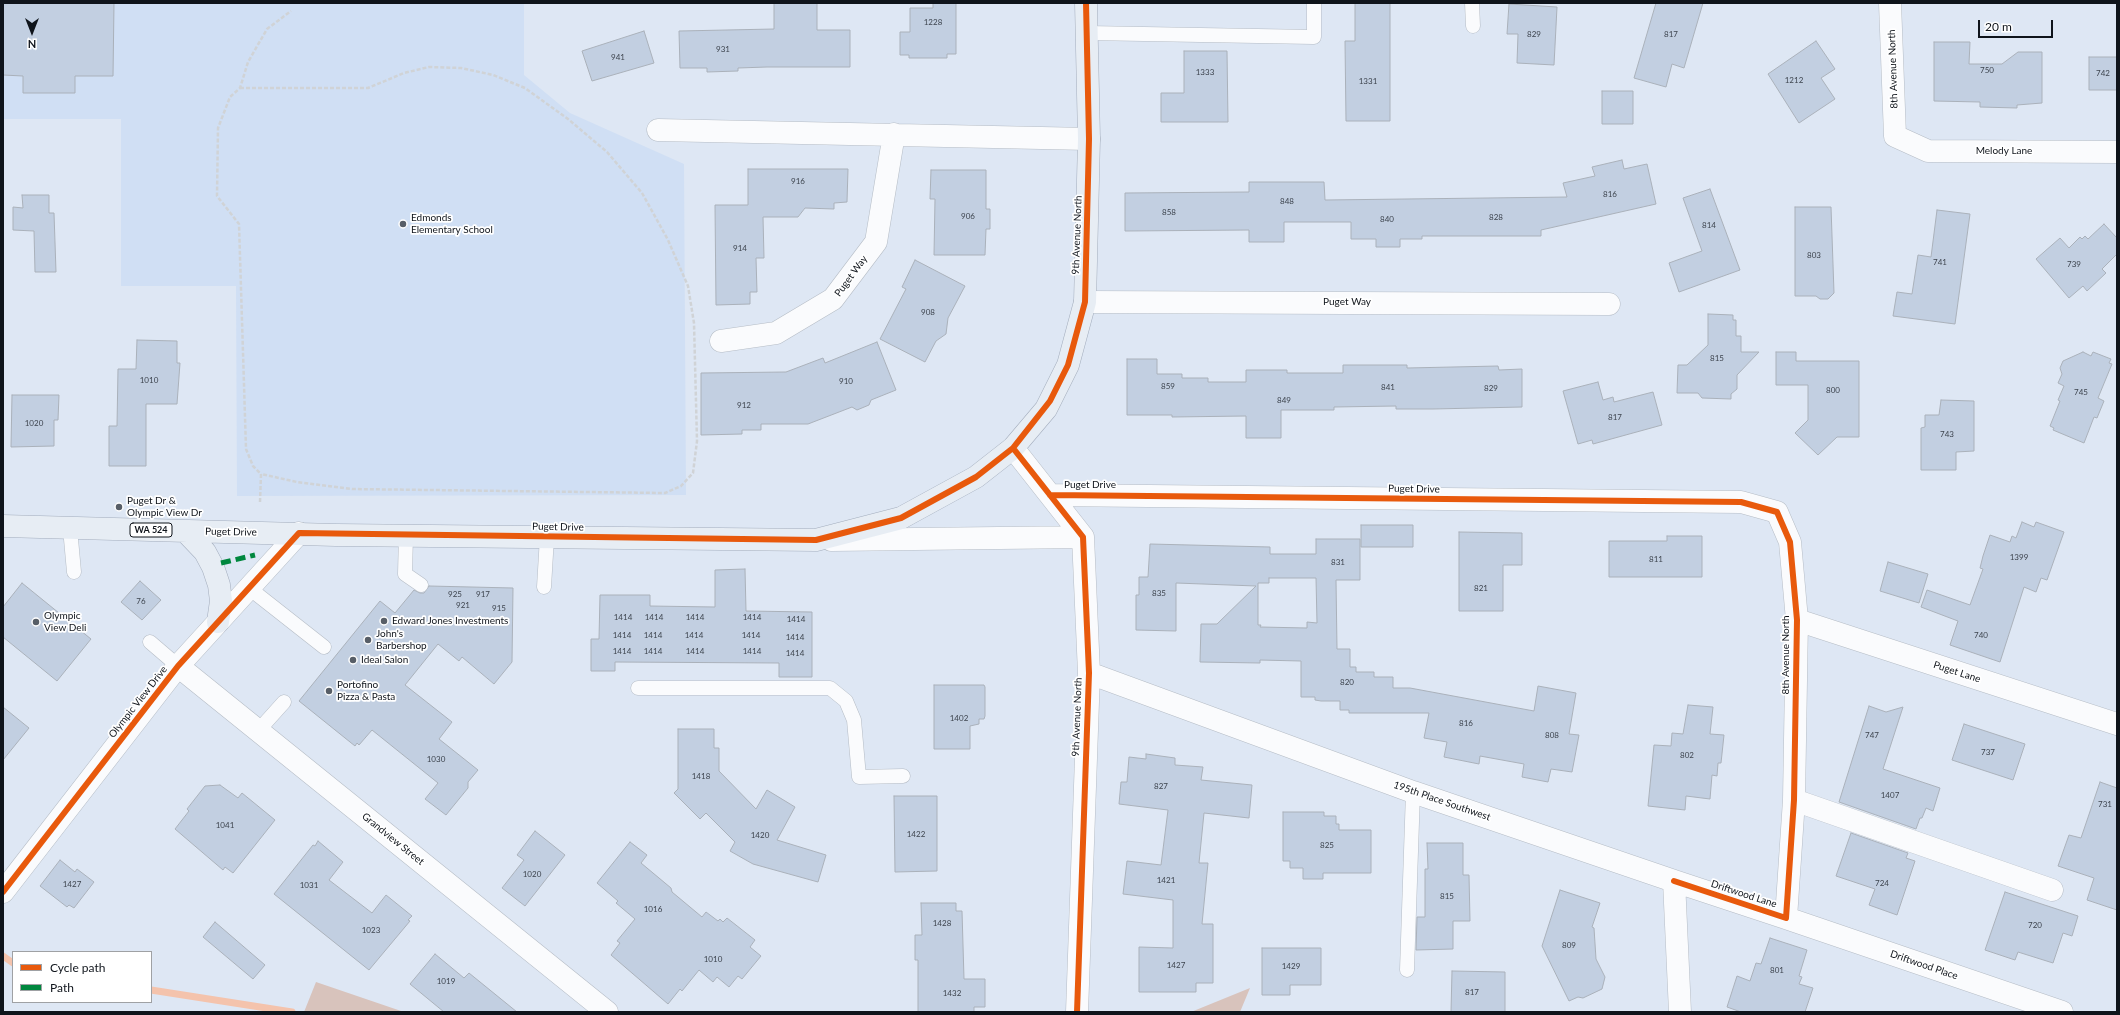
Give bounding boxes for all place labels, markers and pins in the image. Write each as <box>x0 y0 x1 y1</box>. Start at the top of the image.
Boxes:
place label: Edmonds Elementary School <box>411 212 493 236</box>
marker: Edmonds Elementary School <box>398 219 408 229</box>
place label: Puget Dr & Olympic View Dr <box>127 495 202 518</box>
marker: Puget Dr & Olympic View Dr <box>114 502 124 512</box>
place label: Olympic View Deli <box>44 610 86 634</box>
place label: Edward Jones Investments <box>392 615 508 627</box>
marker: Edward Jones Investments <box>379 616 389 626</box>
marker: Olympic View Deli <box>31 617 41 627</box>
place label: John's Barbershop <box>376 628 427 652</box>
marker: John's Barbershop <box>363 635 373 645</box>
place label: Ideal Salon <box>361 654 408 666</box>
marker: Ideal Salon <box>348 655 358 665</box>
place label: Portofino Pizza & Pasta <box>337 679 395 702</box>
marker: Portofino Pizza & Pasta <box>324 686 334 696</box>

